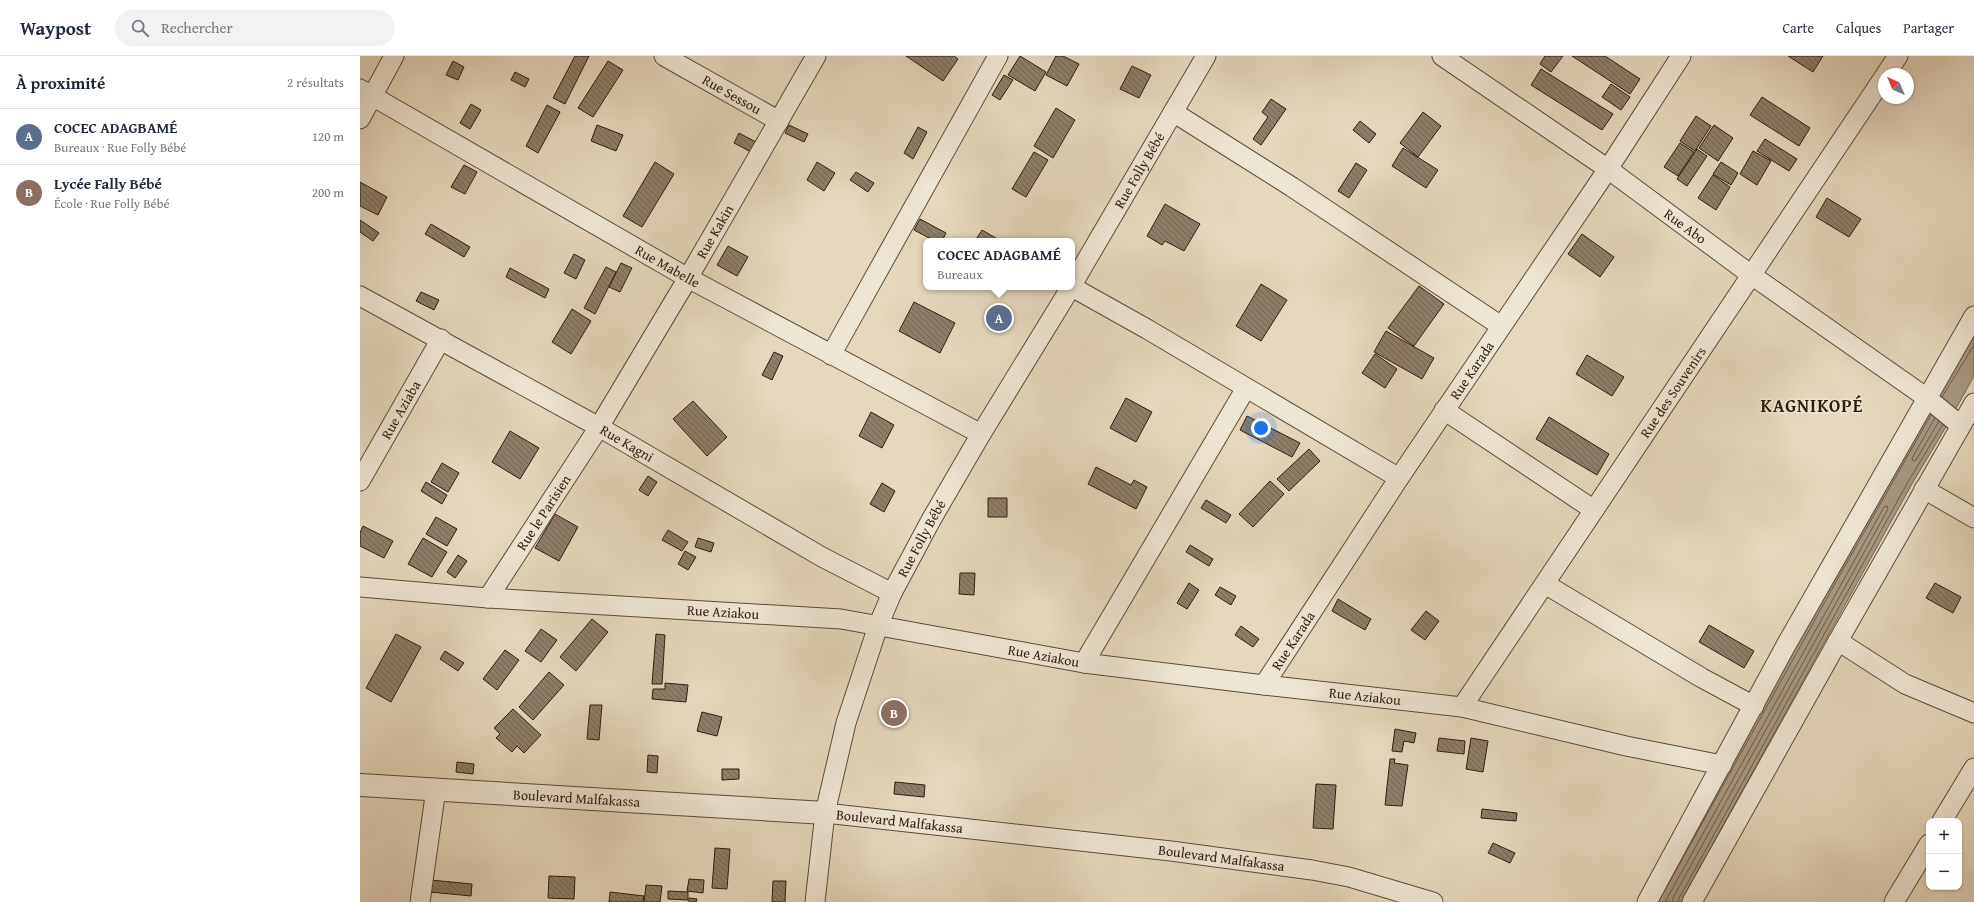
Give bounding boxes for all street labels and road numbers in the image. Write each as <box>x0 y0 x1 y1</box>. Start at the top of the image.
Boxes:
street label: Rue Sessou <box>699 70 765 119</box>
street label: Rue Folly Bébé <box>1109 128 1169 212</box>
street label: Rue Kakin <box>691 201 738 262</box>
street label: Rue Abo <box>1660 204 1711 249</box>
street label: Rue Mabelle <box>632 240 704 293</box>
street label: Rue Karada <box>1445 337 1499 404</box>
street label: Rue des Souvenirs <box>1635 343 1711 442</box>
street label: Rue Aziaba <box>376 377 425 443</box>
street label: Rue Kagni <box>597 420 658 467</box>
street label: Rue le Parisien <box>512 471 576 554</box>
street label: Rue Folly Bébé <box>892 496 951 581</box>
street label: Rue Aziakou <box>687 600 760 624</box>
street label: Rue Karada <box>1266 607 1320 674</box>
street label: Rue Aziakou <box>1006 639 1081 672</box>
street label: Rue Aziakou <box>1328 682 1402 710</box>
street label: Boulevard Malfakassa <box>512 784 641 812</box>
street label: Boulevard Malfakassa <box>835 804 964 838</box>
street label: Boulevard Malfakassa <box>1157 840 1286 876</box>

